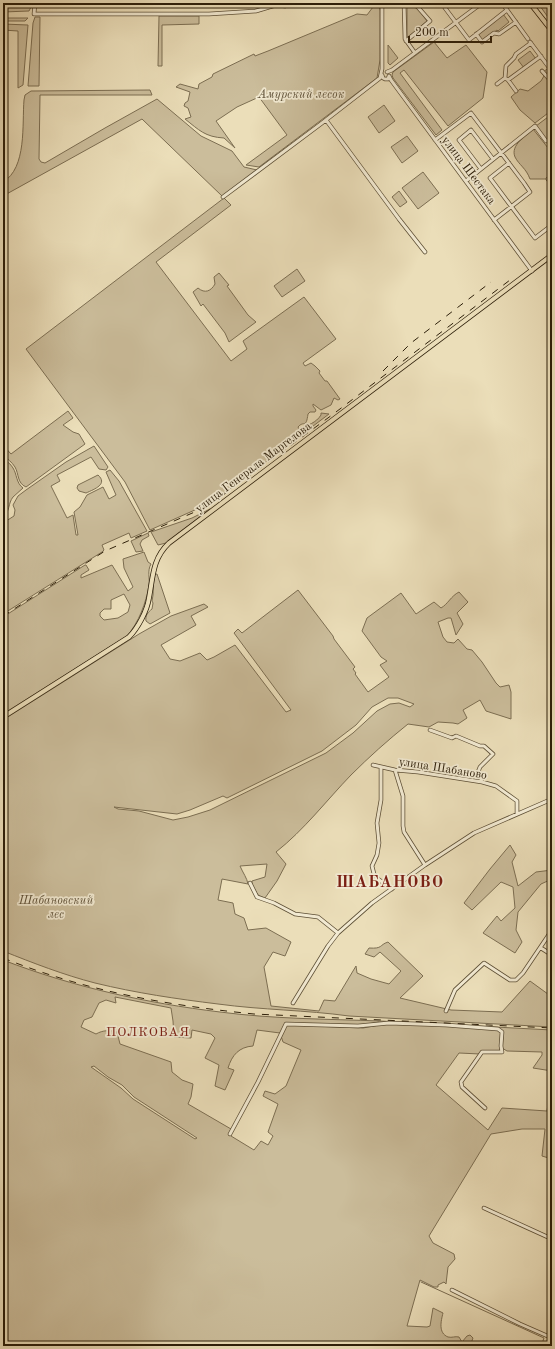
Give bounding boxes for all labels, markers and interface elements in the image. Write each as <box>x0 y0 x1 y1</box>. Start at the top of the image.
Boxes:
scale bar <box>409 18 491 44</box>
text: 200 m <box>415 27 449 39</box>
park label: Амурский лесок <box>257 89 345 101</box>
street label: улица Шестака <box>439 134 498 207</box>
street label: улица Генерала Маргелова <box>193 420 314 515</box>
street label: улица Шабаново <box>398 756 488 782</box>
district label: ШАБАНОВО <box>336 875 444 891</box>
park label: Шабановский лес <box>18 894 93 921</box>
district label: ПОЛКОВАЯ <box>106 1026 190 1039</box>

